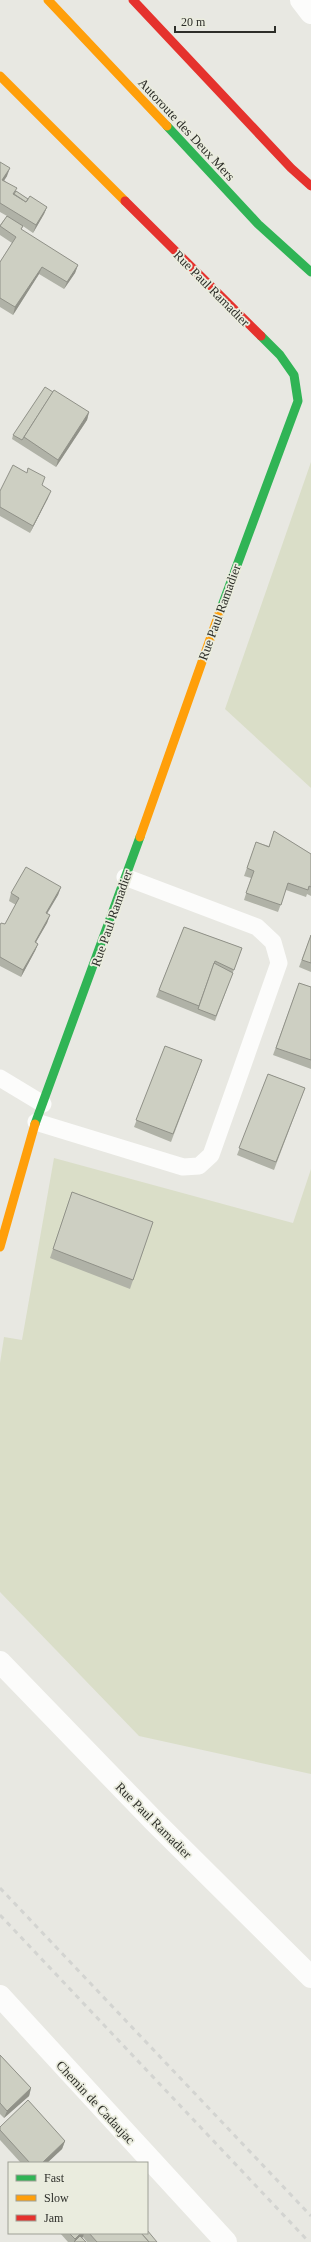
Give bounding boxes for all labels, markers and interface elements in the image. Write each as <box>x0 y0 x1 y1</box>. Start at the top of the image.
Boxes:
scale bar <box>175 8 275 34</box>
text: 20 m <box>181 15 206 29</box>
street label: Autoroute des Deux Mers <box>135 75 238 184</box>
street label: Rue Paul Ramadier <box>171 247 253 330</box>
street label: Rue Paul Ramadier <box>195 561 244 662</box>
street label: Rue Paul Ramadier <box>88 867 135 968</box>
street label: Rue Paul Ramadier <box>113 1779 195 1862</box>
street label: Chemin de Cadaujac <box>53 2058 138 2147</box>
legend <box>8 2162 148 2234</box>
text: Fast <box>44 2171 65 2185</box>
text: Slow <box>44 2191 69 2205</box>
text: Jam <box>44 2211 64 2225</box>

